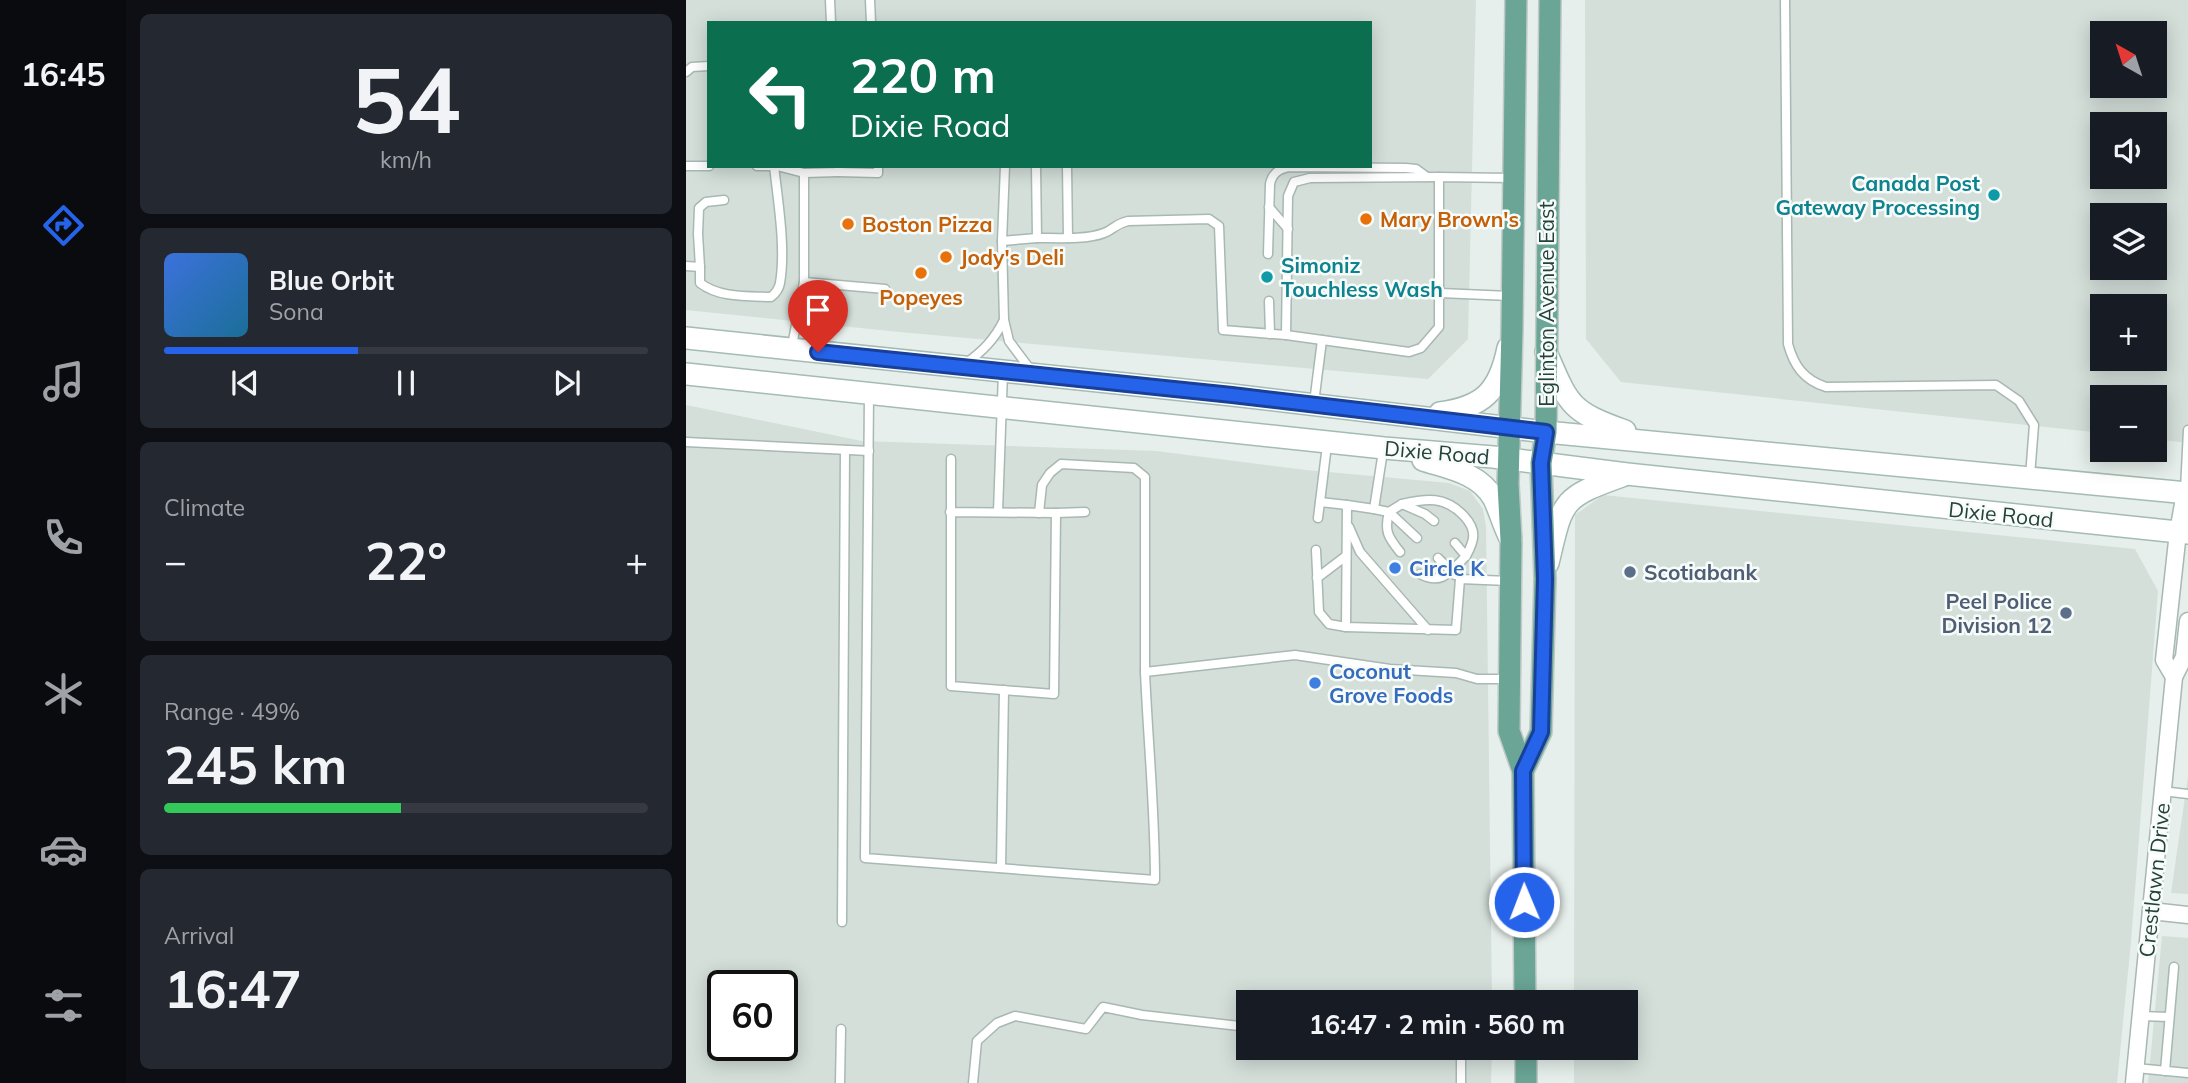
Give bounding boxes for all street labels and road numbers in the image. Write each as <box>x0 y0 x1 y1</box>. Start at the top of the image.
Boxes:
street label: Eglinton Avenue East <box>1533 201 1559 407</box>
street label: Dixie Road <box>1383 434 1491 470</box>
street label: Dixie Road <box>1947 496 2055 532</box>
street label: Crestlawn Drive <box>2133 801 2175 959</box>

